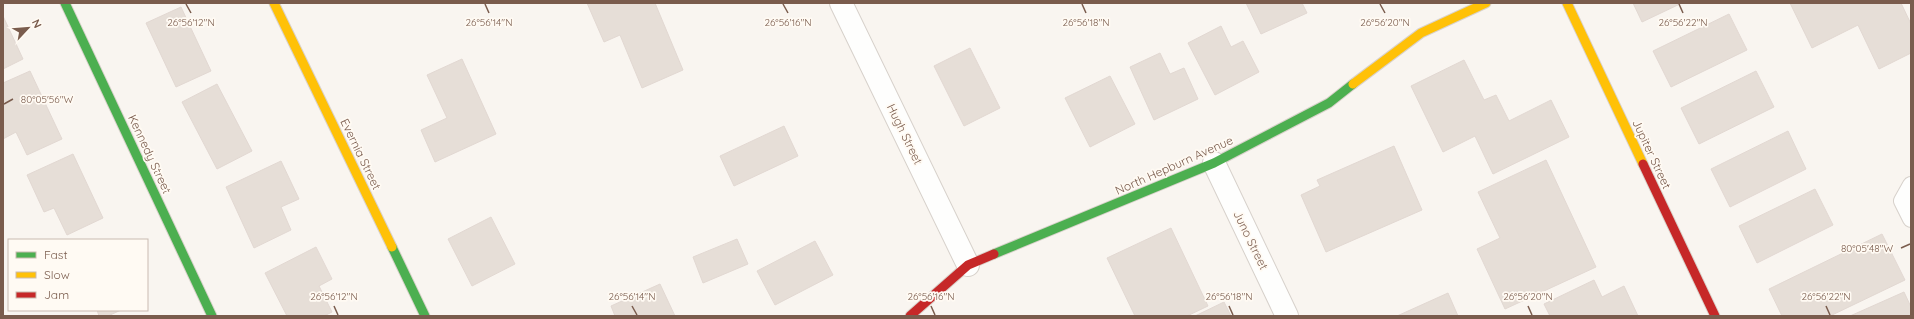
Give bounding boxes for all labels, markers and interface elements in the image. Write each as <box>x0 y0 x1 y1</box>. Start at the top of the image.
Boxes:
north arrow <box>8 8 48 48</box>
text: 26°56'12"N <box>167 16 215 29</box>
text: 26°56'14"N <box>466 16 512 29</box>
text: 26°56'16"N <box>764 16 812 29</box>
text: 26°56'18"N <box>1062 16 1110 29</box>
text: 26°56'20"N <box>1360 16 1410 29</box>
text: 26°56'22"N <box>1658 16 1708 29</box>
text: N <box>29 17 45 30</box>
text: 80°05'56"W <box>21 93 73 106</box>
street label: Hugh Street <box>884 101 926 167</box>
street label: Kennedy Street <box>125 112 175 196</box>
street label: Evernia Street <box>337 116 385 192</box>
street label: Jupiter Street <box>1629 117 1675 191</box>
street label: North Hepburn Avenue <box>1113 132 1235 198</box>
street label: Juno Street <box>1230 208 1272 272</box>
legend <box>8 239 148 311</box>
text: 80°05'48"W <box>1841 242 1893 255</box>
text: Fast <box>44 247 68 262</box>
text: Slow <box>44 267 70 282</box>
text: Jam <box>44 287 69 302</box>
text: 26°56'12"N <box>310 290 358 303</box>
text: 26°56'14"N <box>609 290 655 303</box>
text: 26°56'16"N <box>907 290 955 303</box>
text: 26°56'18"N <box>1205 290 1253 303</box>
text: 26°56'20"N <box>1503 290 1553 303</box>
text: 26°56'22"N <box>1801 290 1851 303</box>

